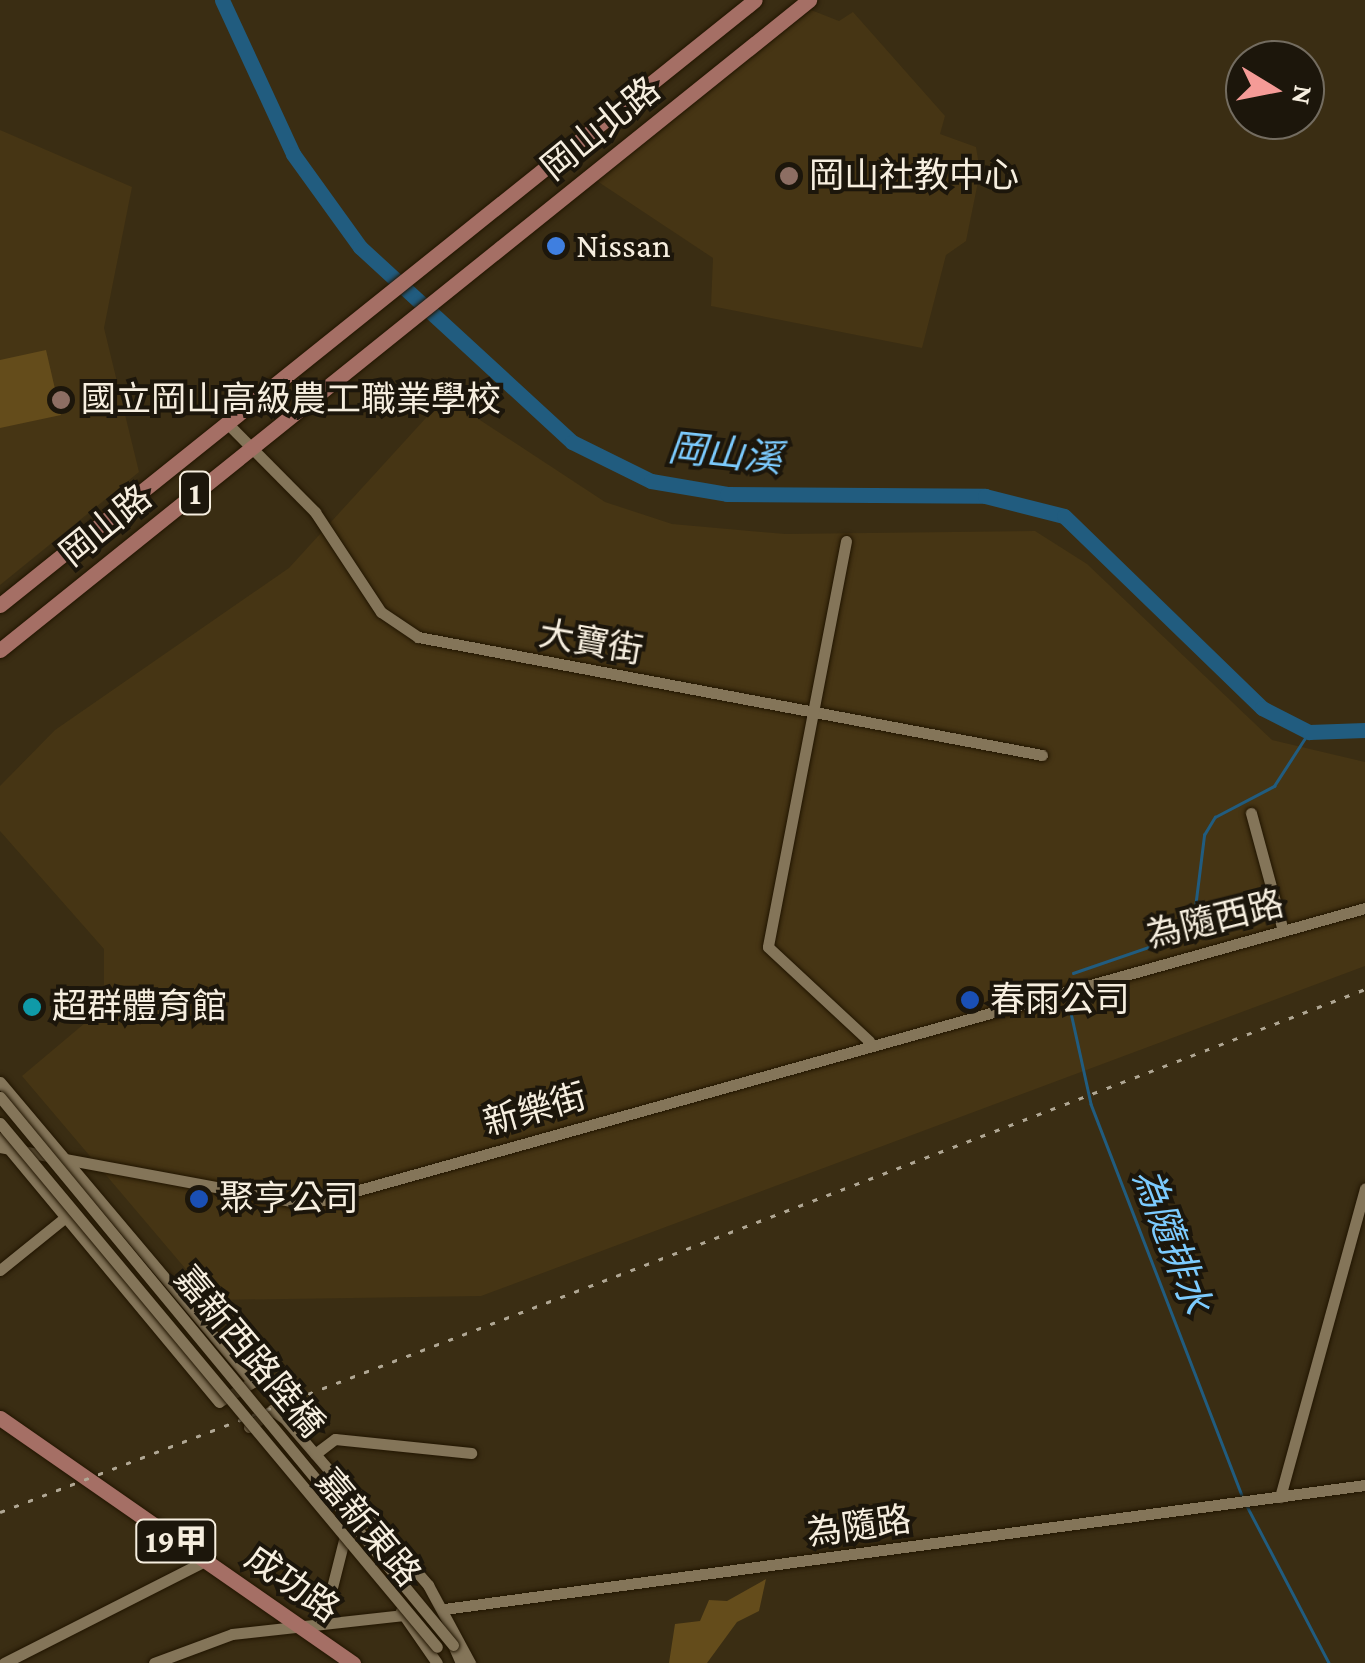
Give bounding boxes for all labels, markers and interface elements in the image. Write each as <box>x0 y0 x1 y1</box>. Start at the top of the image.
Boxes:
north arrow <box>1225 40 1325 140</box>
street label: 岡山北路 <box>533 69 669 189</box>
text: N <box>1286 83 1320 107</box>
place label: 岡山社教中心 <box>809 155 1019 197</box>
marker: 岡山社教中心 <box>778 165 800 187</box>
place label: Nissan <box>576 225 671 267</box>
marker: Nissan <box>545 235 567 257</box>
place label: 國立岡山高級農工職業學校 <box>81 379 501 421</box>
marker: 國立岡山高級農工職業學校 <box>50 389 72 411</box>
water label: 岡山溪 <box>666 425 784 483</box>
road number: 1 <box>178 466 212 520</box>
street label: 岡山路 <box>52 477 160 575</box>
street label: 大寶街 <box>536 613 646 673</box>
street label: 為隨西路 <box>1142 883 1288 957</box>
place label: 春雨公司 <box>990 979 1130 1021</box>
place label: 超群體育館 <box>52 986 227 1028</box>
marker: 春雨公司 <box>959 989 981 1011</box>
marker: 超群體育館 <box>21 996 43 1018</box>
street label: 新樂街 <box>479 1075 591 1145</box>
water label: 為隨排水 <box>1122 1162 1220 1320</box>
place label: 聚亨公司 <box>219 1178 359 1220</box>
marker: 聚亨公司 <box>188 1188 210 1210</box>
street label: 嘉新西路陸橋 <box>165 1258 333 1446</box>
street label: 嘉新東路 <box>307 1461 429 1595</box>
street label: 為隨路 <box>804 1499 914 1555</box>
road number: 19甲 <box>134 1514 218 1568</box>
street label: 成功路 <box>237 1537 347 1631</box>

